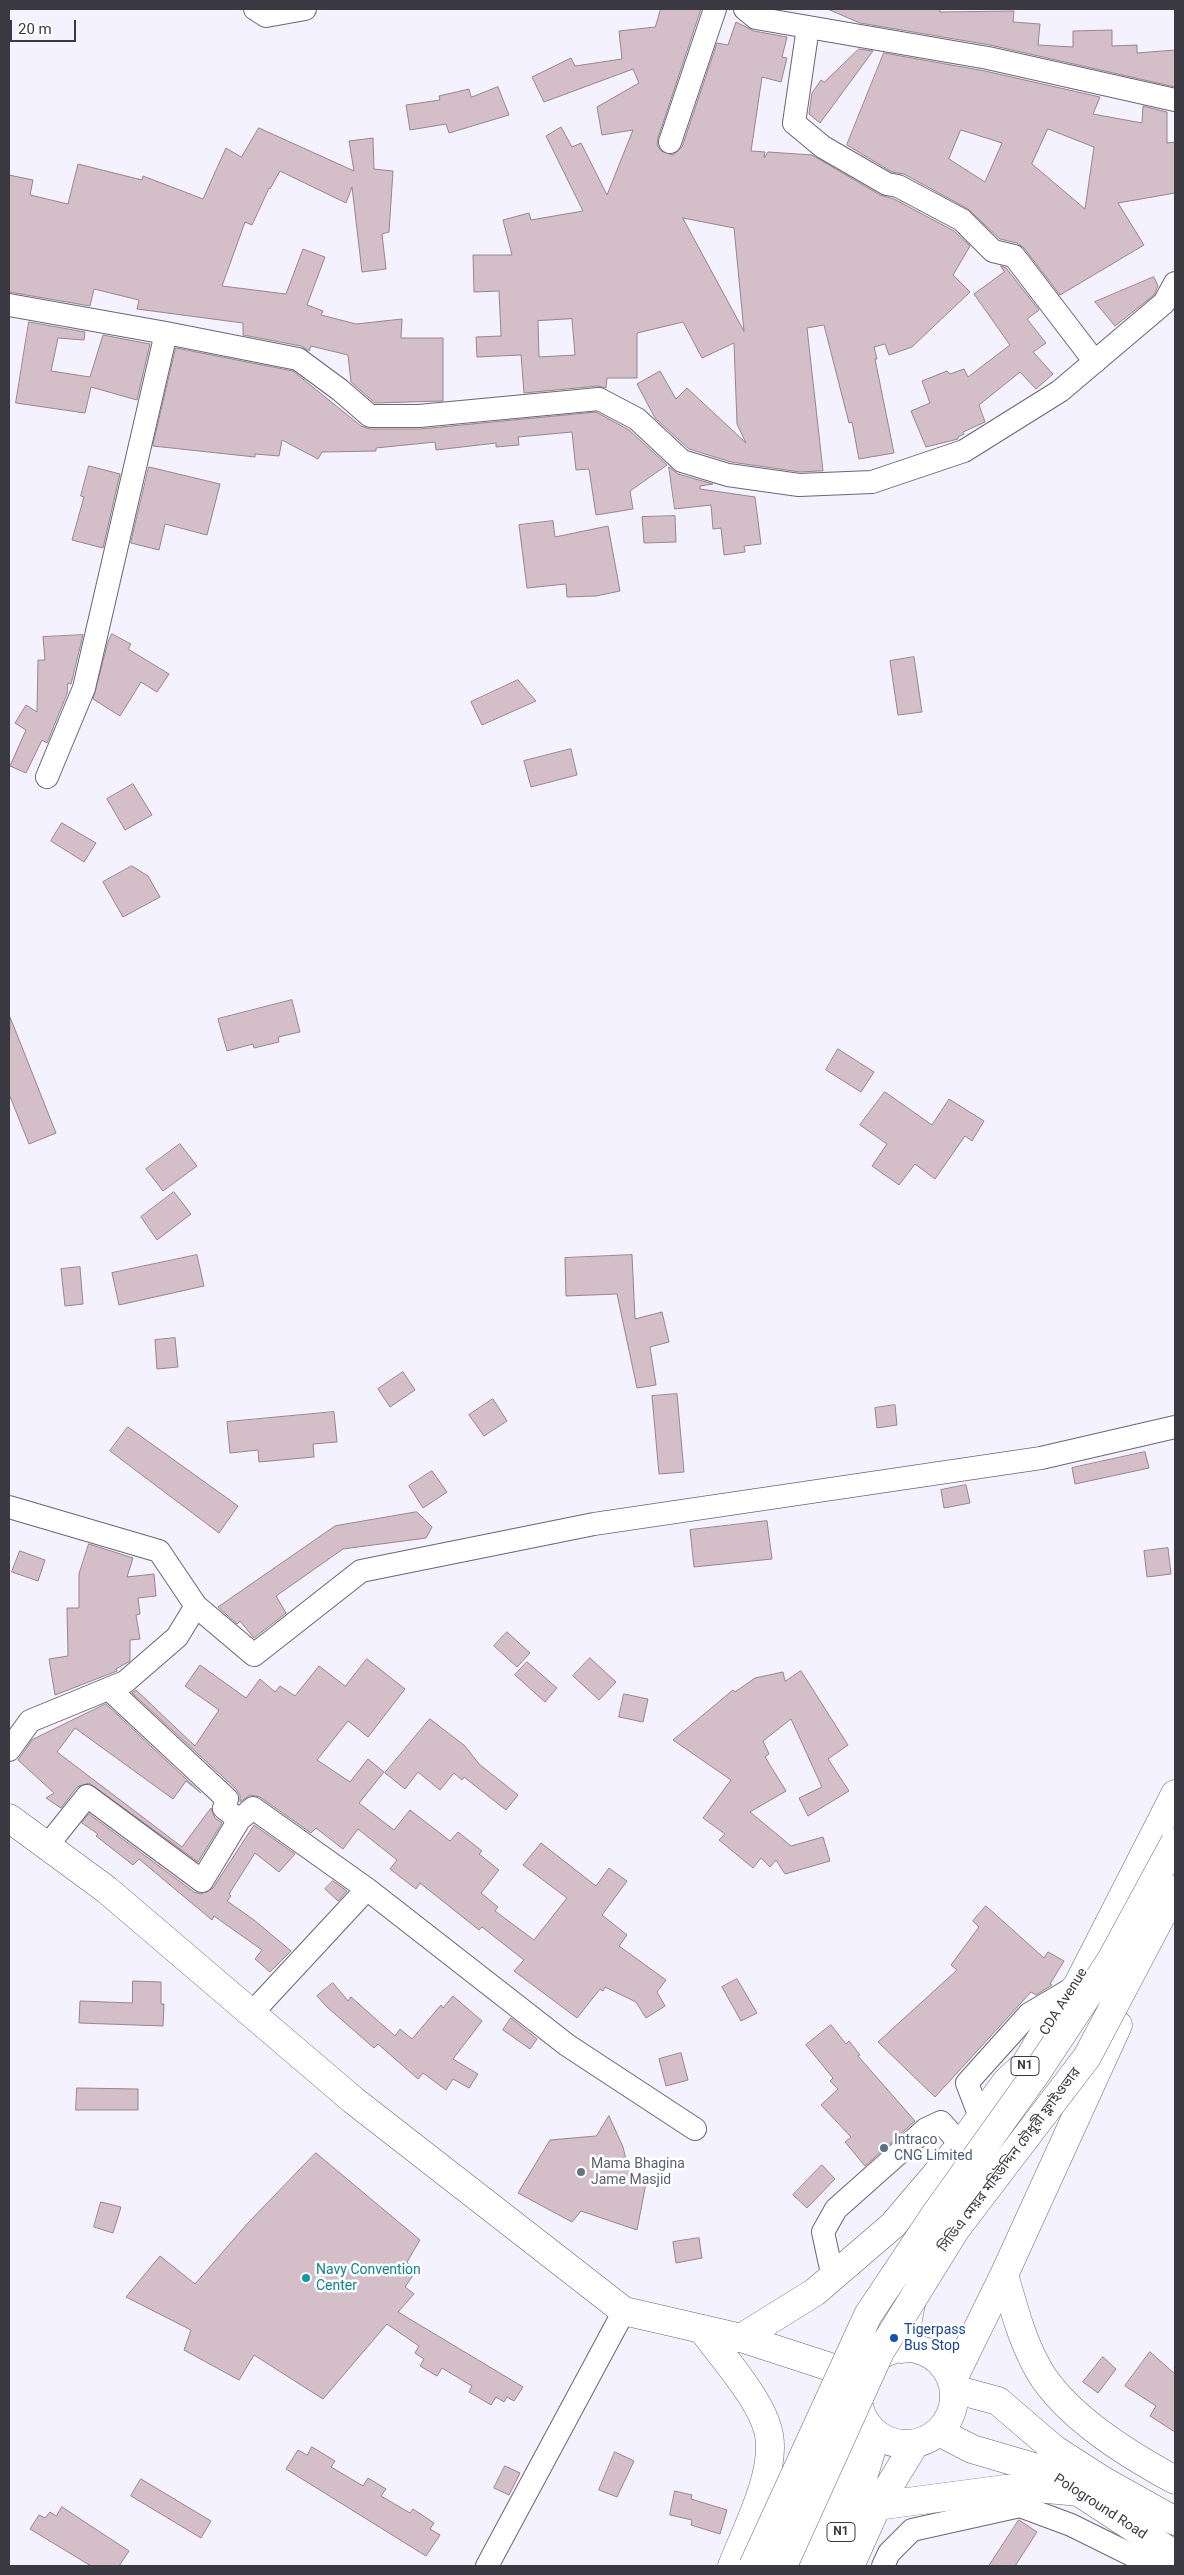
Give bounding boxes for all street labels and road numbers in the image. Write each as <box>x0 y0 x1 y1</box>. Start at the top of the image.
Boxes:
street label: CDA Avenue <box>1037 1965 1091 2039</box>
road number: N1 <box>1011 2056 1039 2076</box>
street label: সিডিএ মেয়র মহিউদ্দিন চৌধুরী ফ্লাইওভার <box>935 2065 1085 2255</box>
street label: Pologround Road <box>1050 2471 1150 2543</box>
road number: N1 <box>827 2522 855 2542</box>

